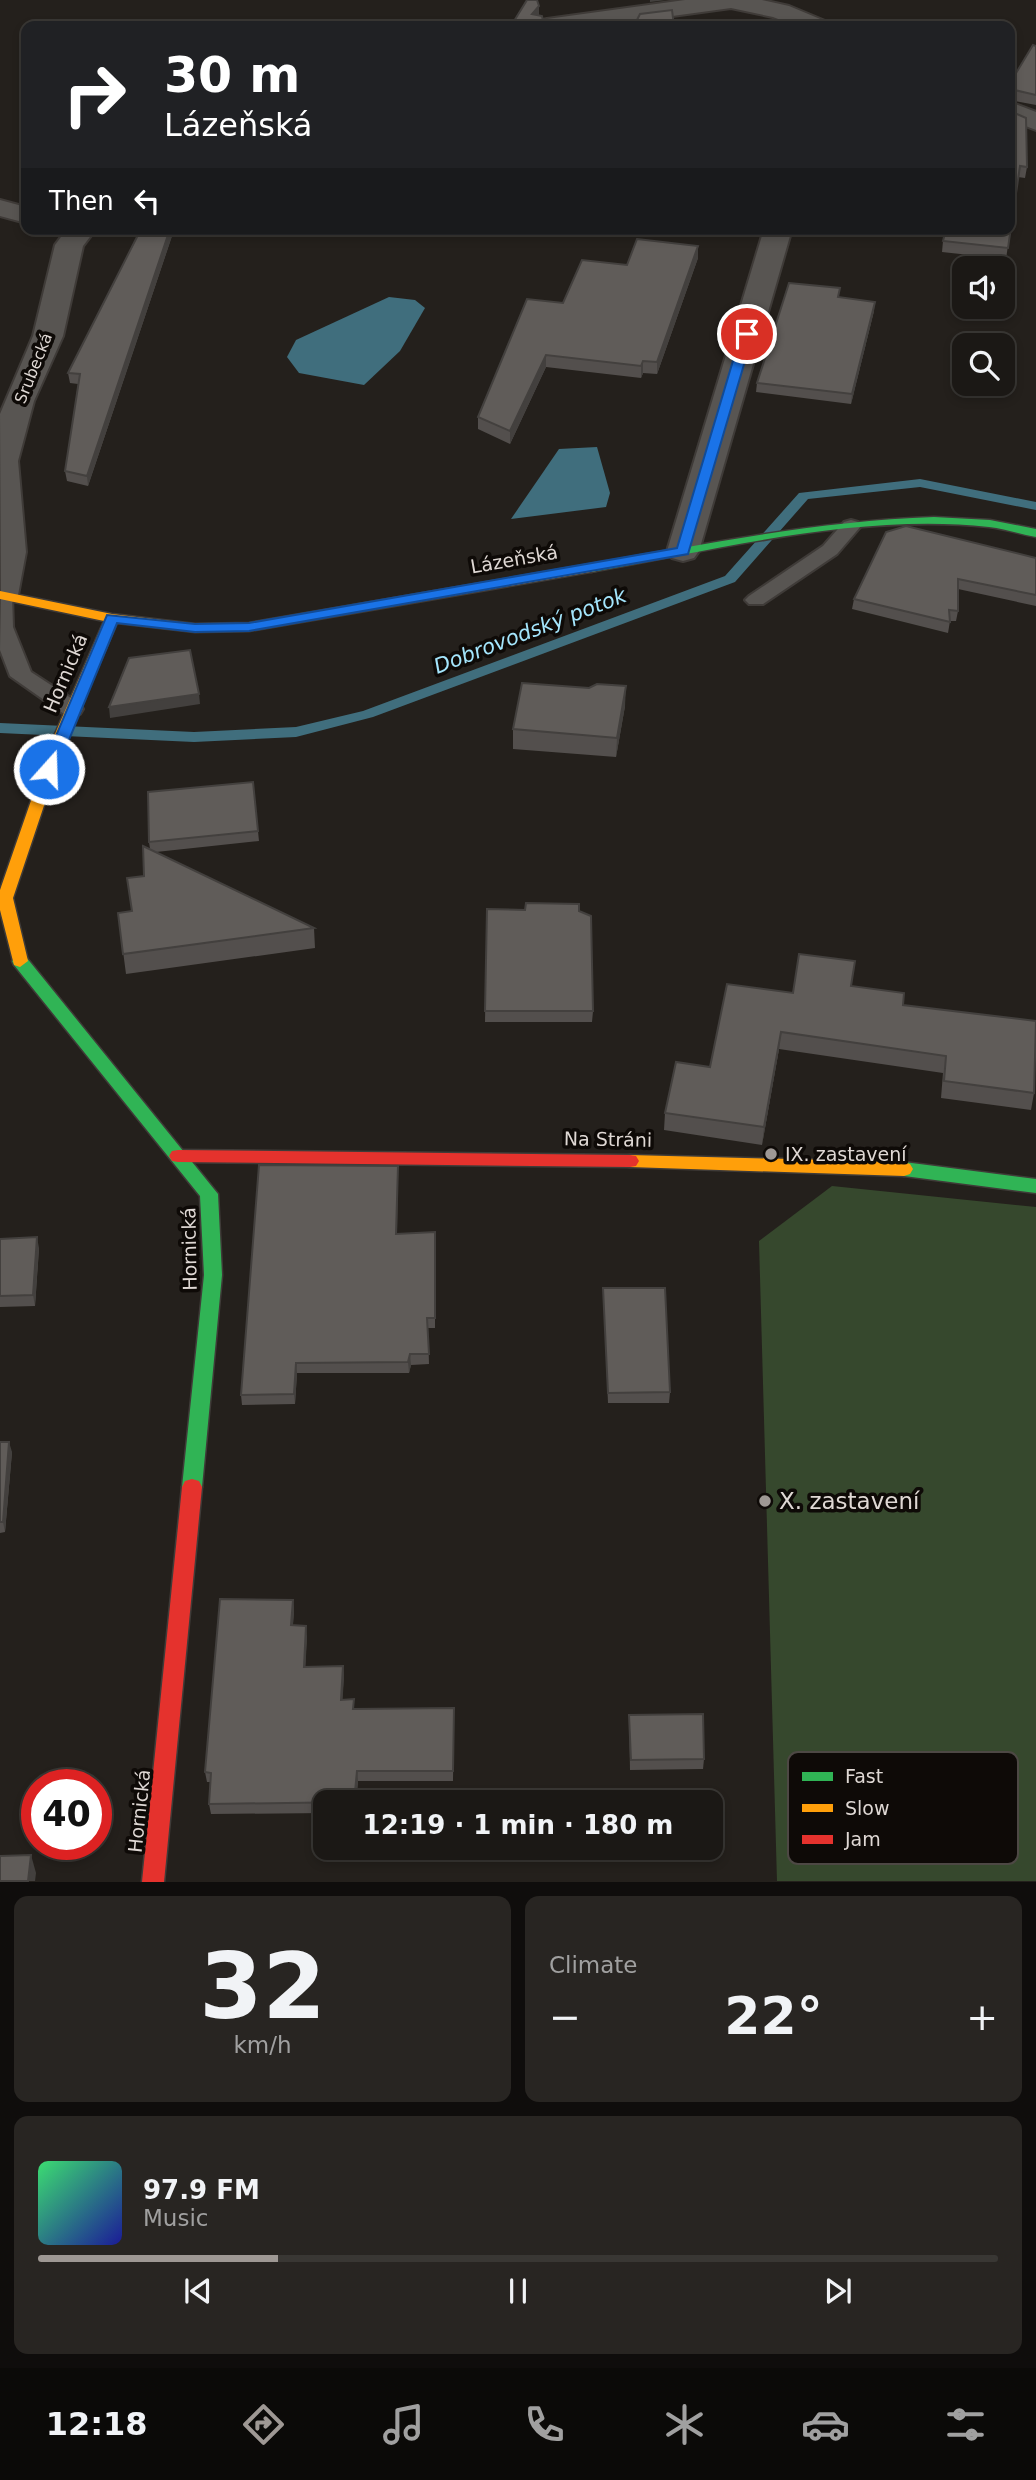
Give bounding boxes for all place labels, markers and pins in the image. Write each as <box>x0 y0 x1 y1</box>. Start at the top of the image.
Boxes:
pin <box>717 304 777 364</box>
place label: IX. zastavení <box>785 1143 907 1165</box>
marker: IX. zastavení <box>763 1146 779 1162</box>
place label: X. zastavení <box>779 1488 920 1514</box>
marker: X. zastavení <box>757 1493 773 1509</box>

